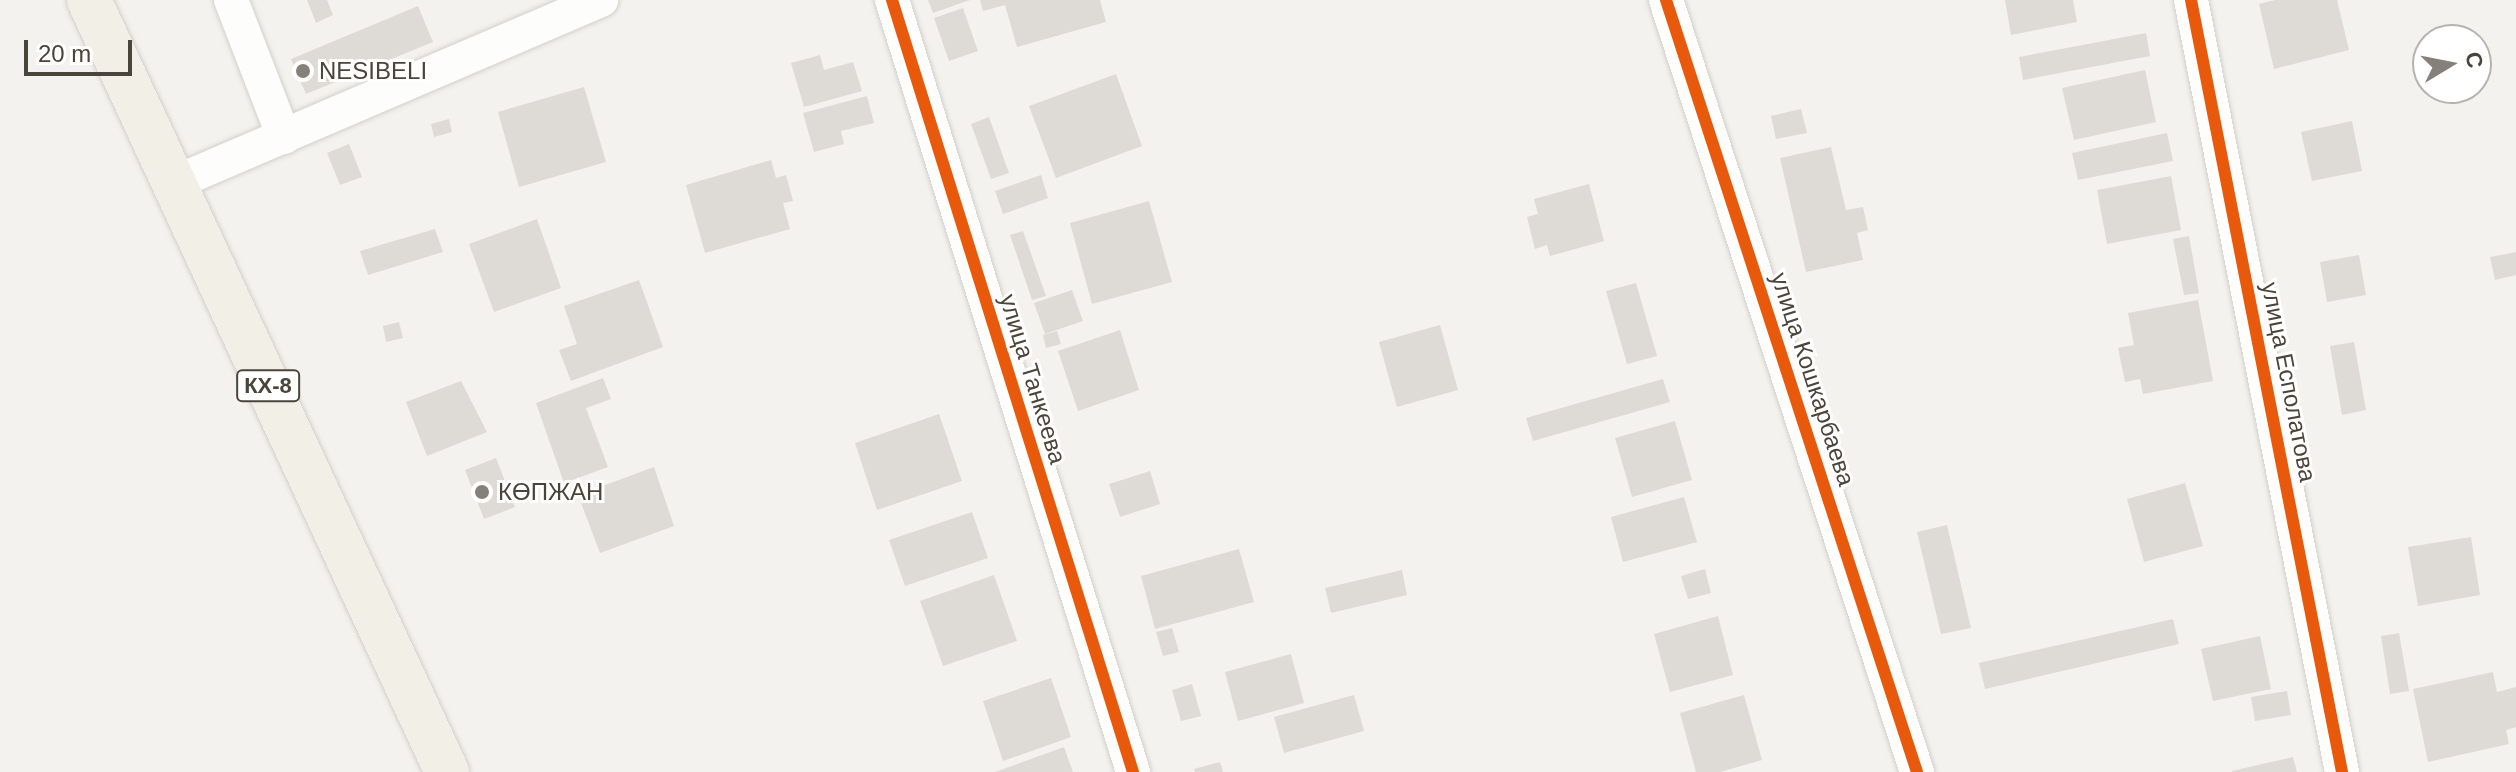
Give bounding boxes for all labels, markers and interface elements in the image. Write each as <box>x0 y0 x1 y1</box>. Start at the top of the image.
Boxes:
scale bar <box>28 24 136 74</box>
north arrow <box>2412 24 2492 104</box>
text: 20 m <box>38 40 91 67</box>
text: С <box>2460 50 2488 70</box>
place label: NESIBELI <box>319 57 427 85</box>
marker: NESIBELI <box>294 62 312 80</box>
street label: улица Кошкарбаева <box>1765 269 1861 489</box>
street label: улица Есполатова <box>2256 280 2322 484</box>
street label: улица Танкеева <box>993 291 1073 467</box>
road number: КХ-8 <box>236 368 300 404</box>
place label: КӨПЖАН <box>498 478 603 506</box>
marker: КӨПЖАН <box>473 483 491 501</box>

